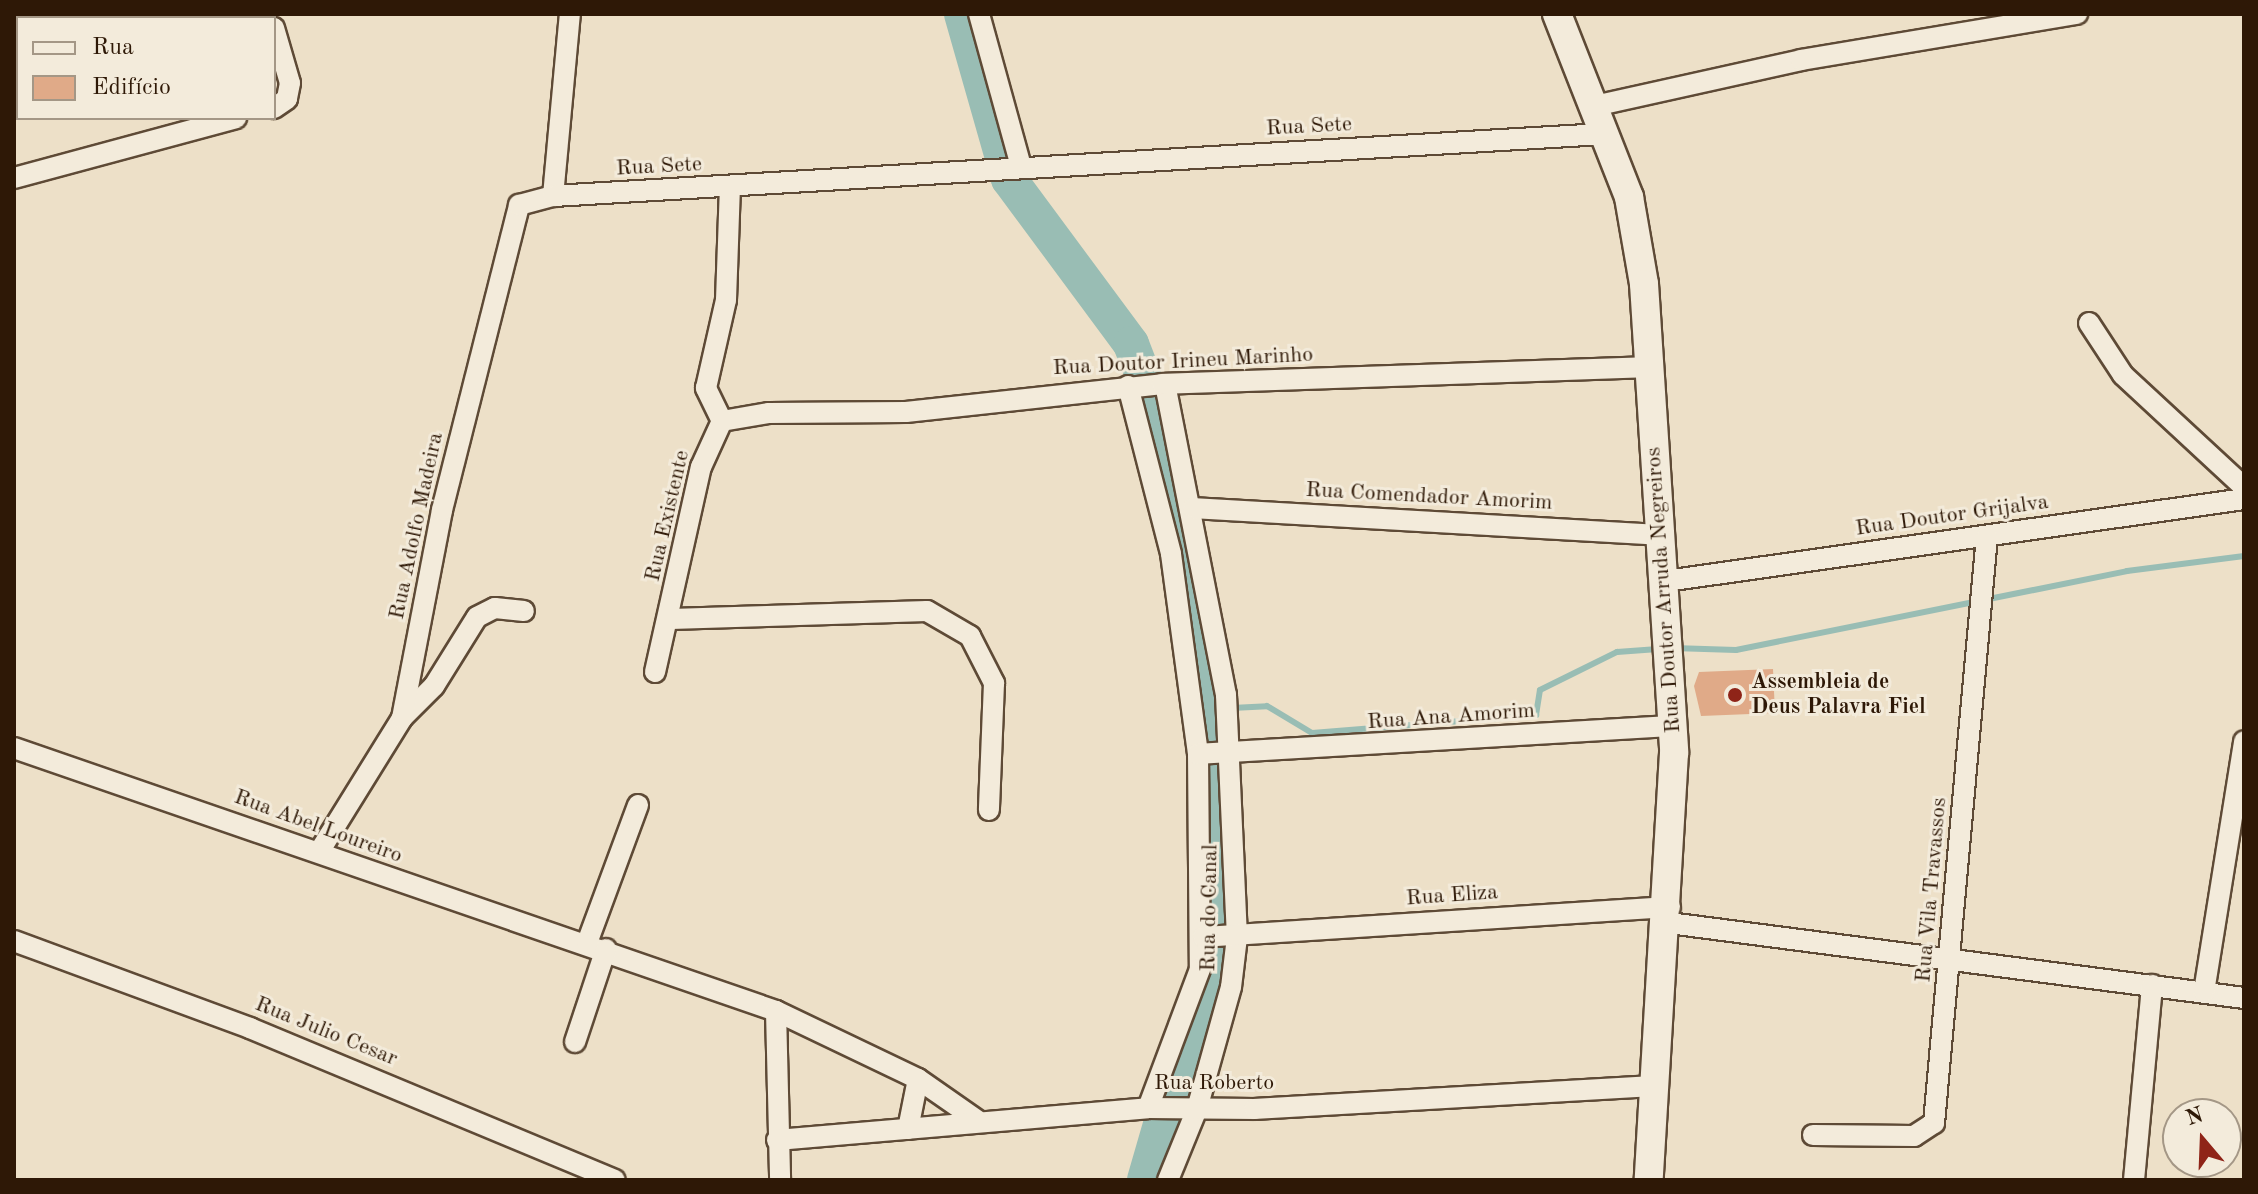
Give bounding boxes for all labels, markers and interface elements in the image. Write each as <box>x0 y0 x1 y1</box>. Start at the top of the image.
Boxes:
legend <box>16 16 276 120</box>
text: Rua <box>92 36 134 60</box>
text: Edifício <box>92 76 171 100</box>
street label: Rua Sete <box>1265 112 1353 142</box>
street label: Rua Sete <box>615 152 703 182</box>
street label: Rua Doutor Irineu Marinho <box>1052 342 1314 382</box>
street label: Rua Adolfo Madeira <box>384 430 450 622</box>
street label: Rua Doutor Arruda Negreiros <box>1641 446 1687 734</box>
street label: Rua Existente <box>640 448 696 584</box>
street label: Rua Comendador Amorim <box>1305 477 1553 517</box>
street label: Rua Doutor Grijalva <box>1854 489 2050 543</box>
place label: Assembleia de Deus Palavra Fiel <box>1751 669 1926 720</box>
marker: Assembleia de Deus Palavra Fiel <box>1726 686 1744 704</box>
street label: Rua Ana Amorim <box>1366 698 1536 736</box>
street label: Rua Abel Loureiro <box>230 784 406 870</box>
street label: Rua Vila Travassos <box>1911 796 1953 984</box>
street label: Rua do Canal <box>1196 844 1224 972</box>
street label: Rua Eliza <box>1405 880 1499 912</box>
street label: Rua Julio Cesar <box>251 991 401 1073</box>
street label: Rua Roberto <box>1154 1071 1274 1097</box>
north arrow <box>2162 1098 2242 1178</box>
text: N <box>2183 1104 2206 1130</box>

